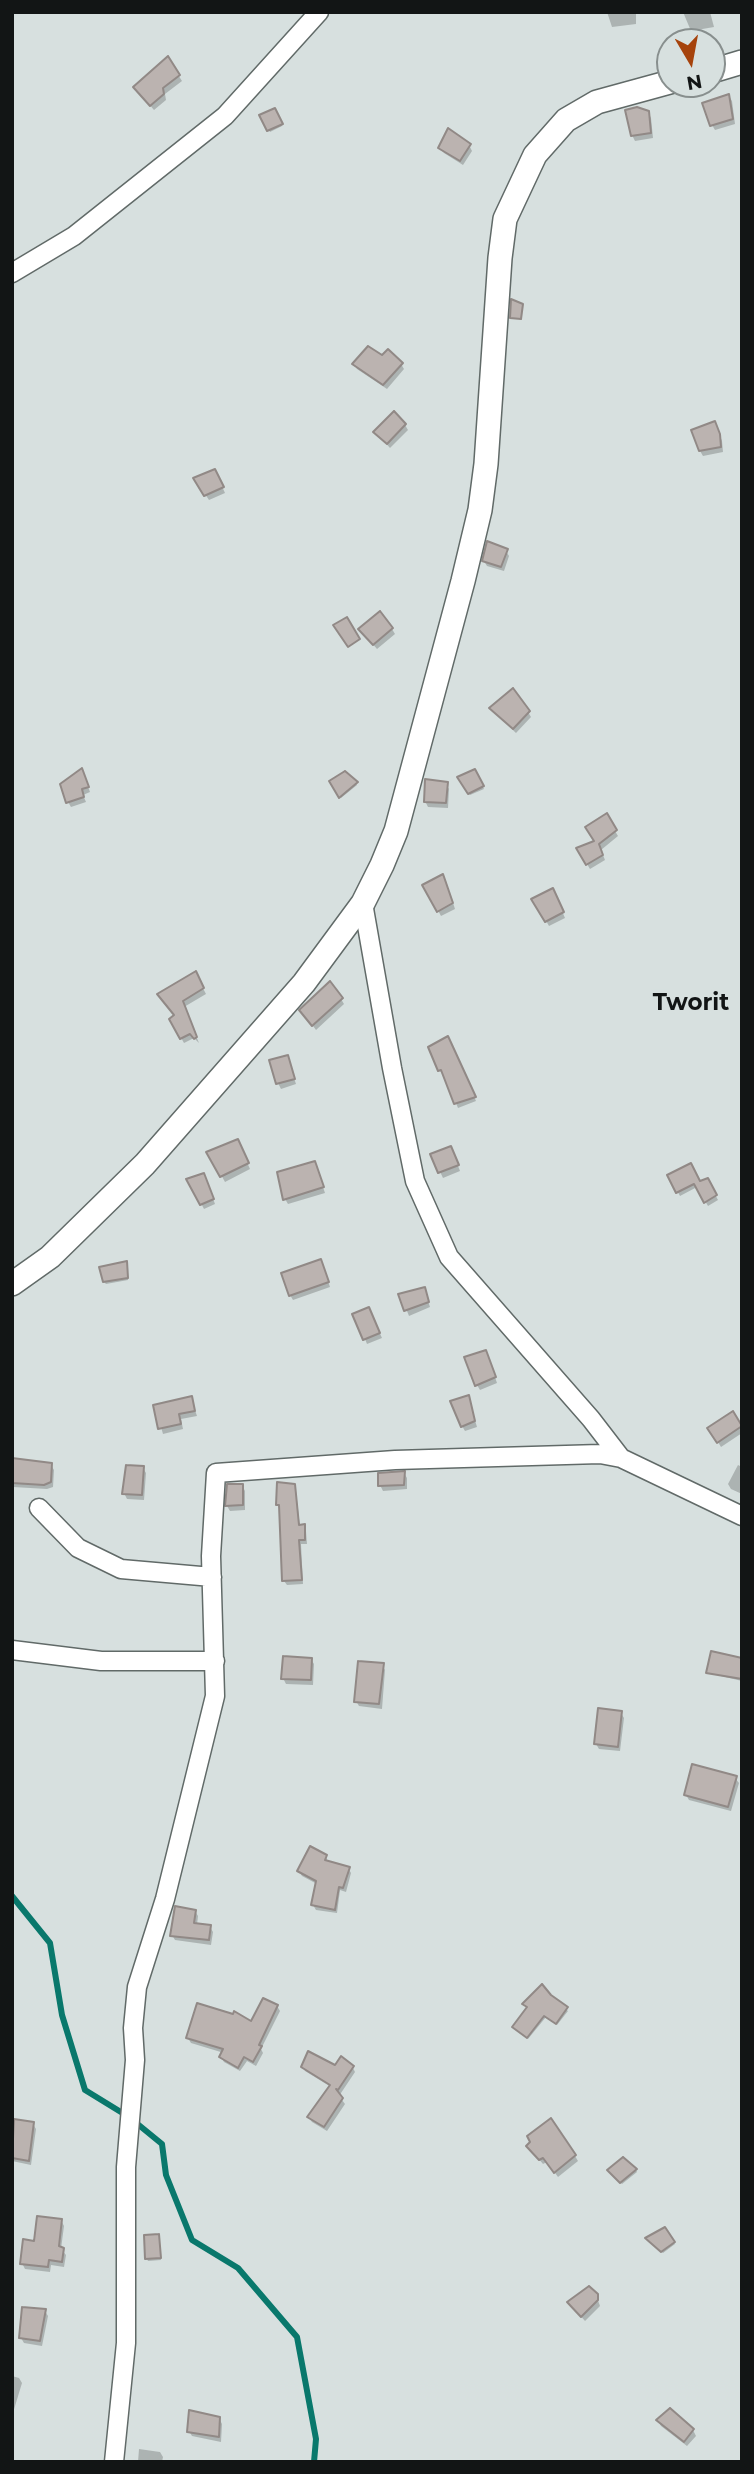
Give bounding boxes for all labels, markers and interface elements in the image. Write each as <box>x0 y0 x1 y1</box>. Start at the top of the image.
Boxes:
north arrow <box>656 28 726 98</box>
text: N <box>685 70 704 95</box>
district label: Tworit <box>653 989 729 1017</box>

